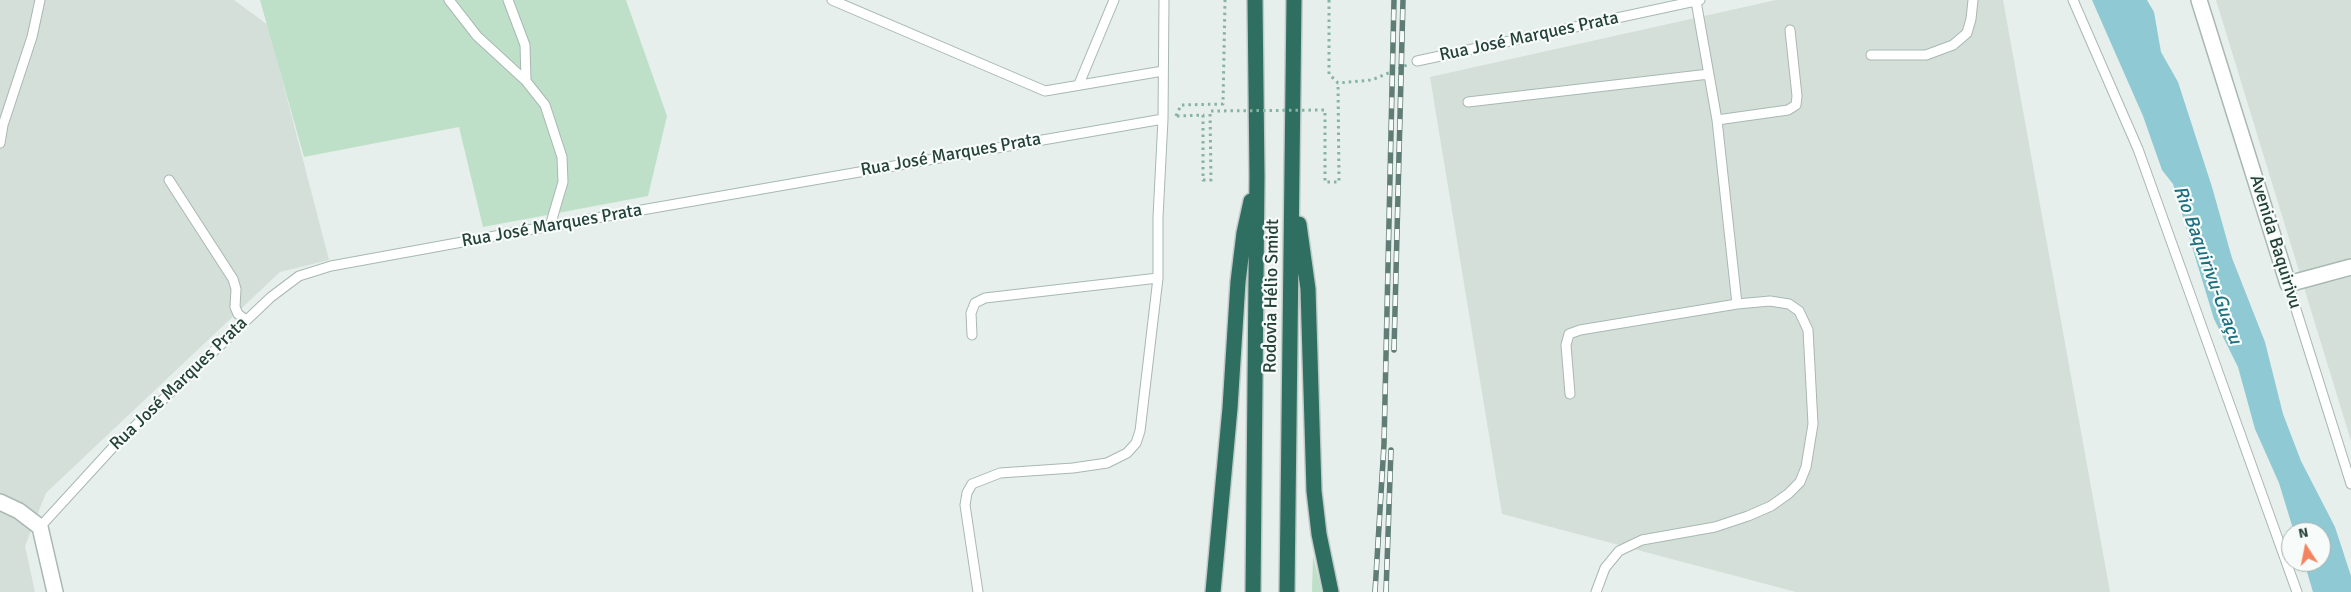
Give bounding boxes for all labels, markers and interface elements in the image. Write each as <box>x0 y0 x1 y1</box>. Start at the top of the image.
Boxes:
street label: Rua José Marques Prata <box>1437 7 1621 67</box>
street label: Rua José Marques Prata <box>859 129 1043 181</box>
street label: Avenida Baquirivu <box>2244 172 2306 312</box>
water label: Rio Baquirivu-Guaçu <box>2168 183 2246 347</box>
street label: Rua José Marques Prata <box>460 200 644 252</box>
street label: Rodovia Hélio Smidt <box>1260 219 1284 373</box>
street label: Rua José Marques Prata <box>106 313 252 455</box>
north arrow <box>2281 522 2331 572</box>
text: N <box>2297 523 2310 542</box>

